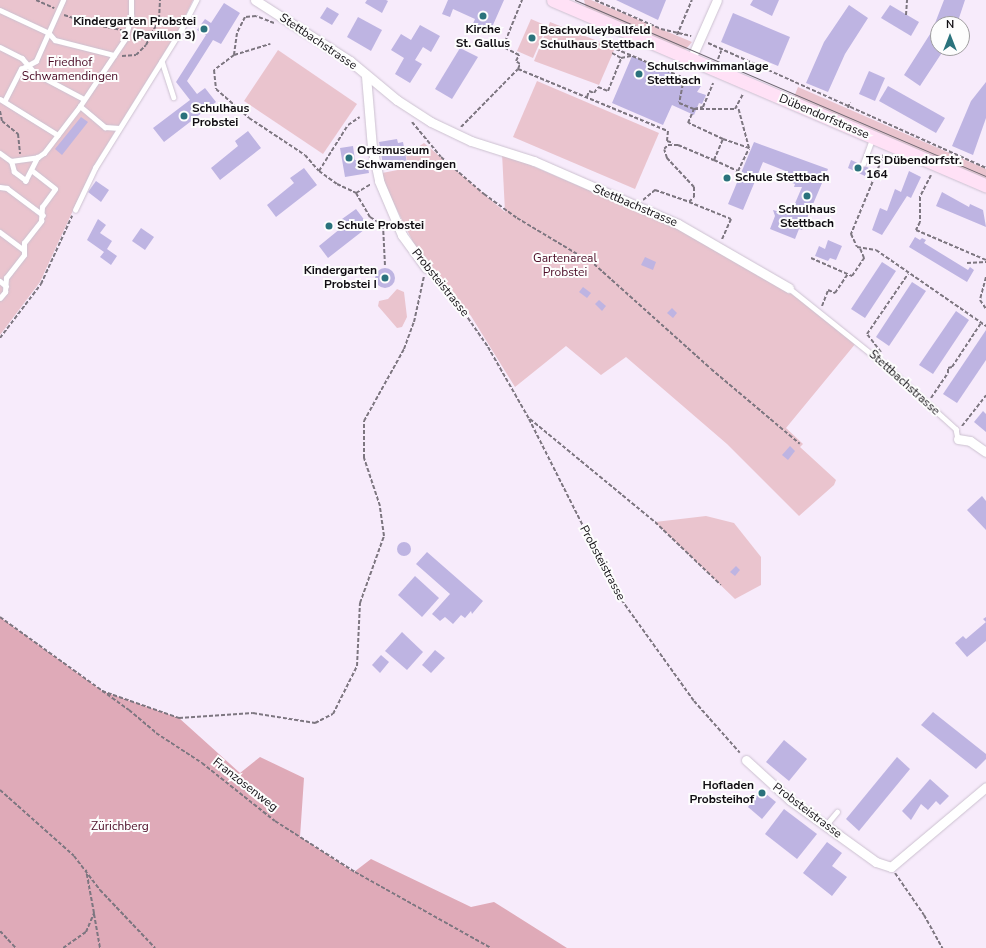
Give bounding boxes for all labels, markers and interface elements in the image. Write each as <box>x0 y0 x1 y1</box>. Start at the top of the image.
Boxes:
street label: Stettbachstrasse <box>277 11 359 73</box>
marker: Kirche St. Gallus <box>478 11 488 21</box>
place label: Kindergarten Probstei 2 (Pavillon 3) <box>73 15 196 43</box>
north arrow <box>930 16 970 56</box>
text: N <box>946 17 954 32</box>
place label: Kirche St. Gallus <box>456 23 510 51</box>
marker: Kindergarten Probstei 2 (Pavillon 3) <box>199 24 209 34</box>
place label: Beachvolleyballfeld Schulhaus Stettbach <box>540 24 655 52</box>
marker: Beachvolleyballfeld Schulhaus Stettbach <box>527 33 537 43</box>
park label: Friedhof Schwamendingen <box>22 56 118 84</box>
place label: Schulschwimmanlage Stettbach <box>647 60 769 88</box>
marker: Schulschwimmanlage Stettbach <box>634 69 644 79</box>
street label: Dübendorfstrasse <box>777 92 871 142</box>
place label: Schulhaus Probstei <box>192 102 249 130</box>
marker: Schulhaus Probstei <box>179 111 189 121</box>
place label: Ortsmuseum Schwamendingen <box>357 144 456 172</box>
marker: Ortsmuseum Schwamendingen <box>344 153 354 163</box>
place label: TS Dübendorfstr. 164 <box>866 154 962 182</box>
marker: TS Dübendorfstr. 164 <box>853 163 863 173</box>
place label: Schule Stettbach <box>735 171 830 185</box>
marker: Schule Stettbach <box>722 173 732 183</box>
street label: Stettbachstrasse <box>591 182 679 230</box>
marker: Schulhaus Stettbach <box>802 191 812 201</box>
place label: Schulhaus Stettbach <box>778 203 836 231</box>
place label: Schule Probstei <box>337 219 424 233</box>
marker: Schule Probstei <box>324 221 334 231</box>
street label: Probsteistrasse <box>408 246 472 320</box>
park label: Gartenareal Probstei <box>533 252 597 280</box>
place label: Kindergarten Probstei I <box>304 264 377 292</box>
marker: Kindergarten Probstei I <box>380 273 390 283</box>
street label: Stettbachstrasse <box>866 347 942 419</box>
street label: Probsteistrasse <box>576 523 628 603</box>
street label: Franzosenweg <box>210 755 280 815</box>
place label: Hofladen Probsteihof <box>689 779 754 807</box>
street label: Probsteistrasse <box>770 780 844 842</box>
marker: Hofladen Probsteihof <box>757 788 767 798</box>
park label: Zürichberg <box>91 820 149 834</box>

